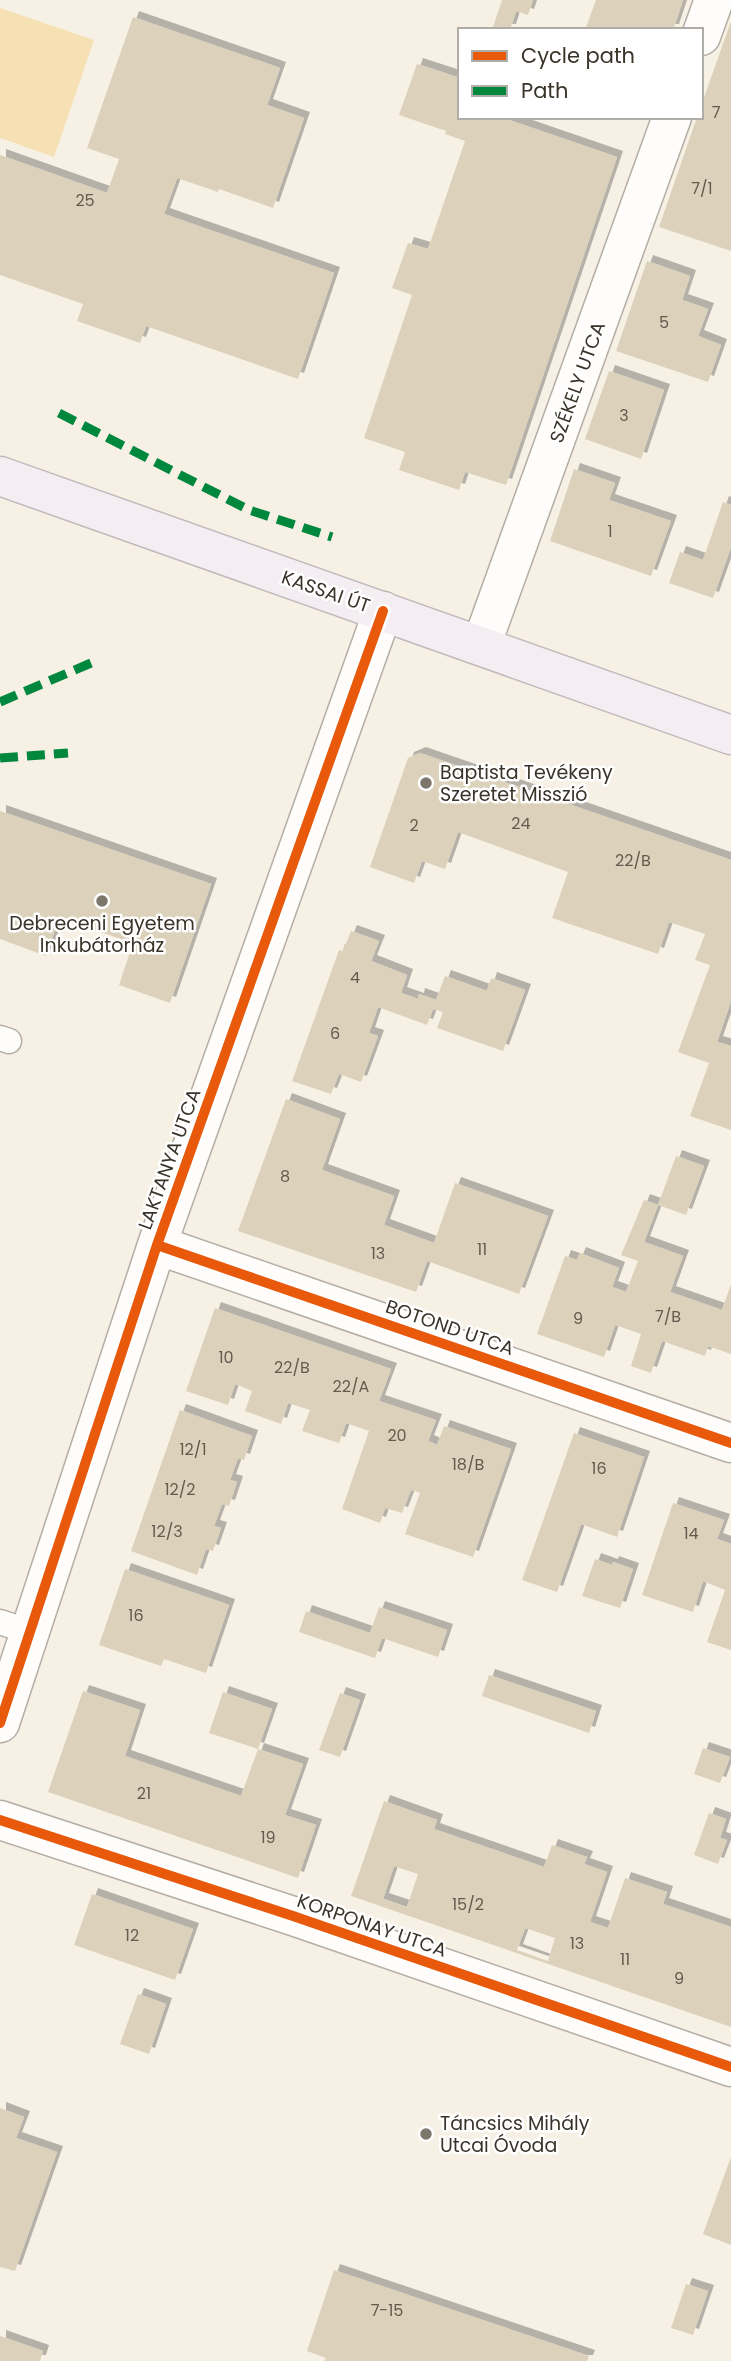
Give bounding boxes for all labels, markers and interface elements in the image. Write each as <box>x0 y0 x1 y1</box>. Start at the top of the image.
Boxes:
legend <box>458 28 703 119</box>
text: Cycle path <box>521 41 635 70</box>
text: Path <box>521 76 568 105</box>
house number: 7 <box>712 101 721 124</box>
house number: 7/1 <box>691 177 713 200</box>
house number: 25 <box>75 189 95 212</box>
house number: 5 <box>659 311 669 334</box>
street label: SZÉKELY UTCA <box>543 318 612 447</box>
house number: 3 <box>619 404 629 427</box>
house number: 1 <box>607 520 613 543</box>
street label: KASSAI ÚT <box>278 564 374 619</box>
place label: Baptista Tevékeny Szeretet Misszió <box>440 759 613 808</box>
marker: Baptista Tevékeny Szeretet Misszió <box>418 775 434 791</box>
house number: 24 <box>511 812 531 835</box>
house number: 2 <box>409 814 419 837</box>
house number: 22/B <box>615 849 651 872</box>
marker: Debreceni Egyetem Inkubátorház <box>94 893 110 909</box>
place label: Debreceni Egyetem Inkubátorház <box>9 910 195 959</box>
house number: 4 <box>350 966 360 989</box>
house number: 6 <box>330 1022 340 1045</box>
street label: LAKTANYA UTCA <box>131 1085 208 1234</box>
house number: 8 <box>280 1165 290 1188</box>
house number: 11 <box>477 1238 487 1261</box>
house number: 13 <box>371 1242 385 1265</box>
street label: BOTOND UTCA <box>382 1293 518 1362</box>
house number: 7/B <box>655 1305 681 1328</box>
house number: 9 <box>573 1307 583 1330</box>
house number: 10 <box>218 1346 234 1369</box>
house number: 22/B <box>274 1356 310 1379</box>
house number: 22/A <box>333 1375 370 1398</box>
house number: 20 <box>387 1424 407 1447</box>
house number: 12/1 <box>179 1438 207 1461</box>
house number: 18/B <box>452 1453 485 1476</box>
house number: 16 <box>591 1457 607 1480</box>
house number: 12/2 <box>164 1478 196 1501</box>
house number: 12/3 <box>151 1520 183 1543</box>
house number: 14 <box>683 1522 699 1545</box>
house number: 16 <box>128 1604 144 1627</box>
house number: 21 <box>137 1782 151 1805</box>
house number: 19 <box>260 1826 276 1849</box>
street label: KORPONAY UTCA <box>293 1887 451 1964</box>
house number: 15/2 <box>452 1893 484 1916</box>
house number: 12 <box>125 1924 139 1947</box>
house number: 13 <box>570 1932 584 1955</box>
house number: 11 <box>620 1948 630 1971</box>
house number: 9 <box>674 1967 684 1990</box>
place label: Táncsics Mihály Utcai Óvoda <box>440 2110 590 2159</box>
marker: Táncsics Mihály Utcai Óvoda <box>418 2126 434 2142</box>
house number: 7-15 <box>371 2299 403 2322</box>

